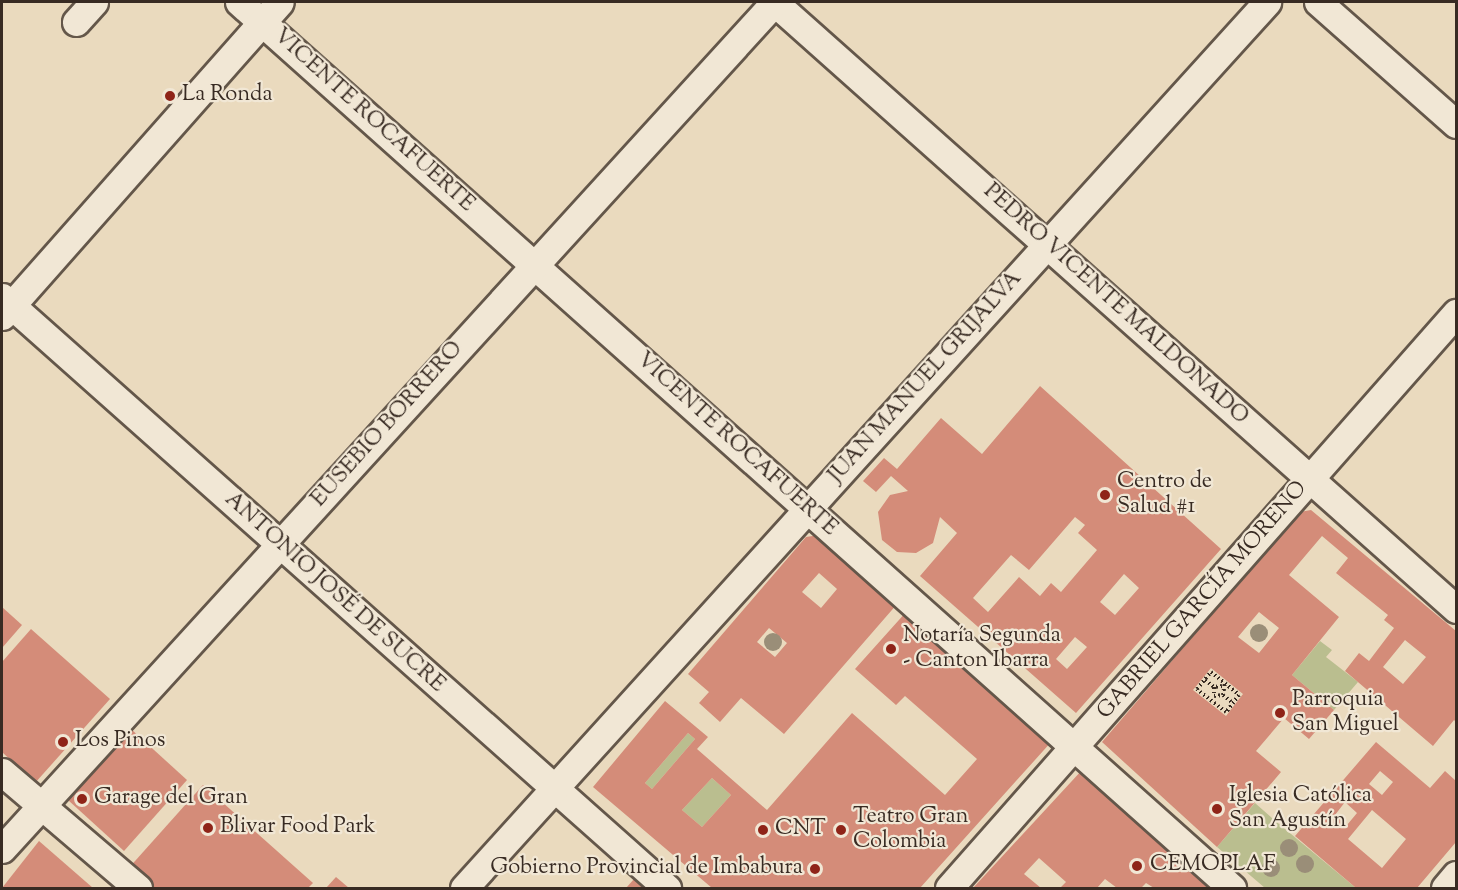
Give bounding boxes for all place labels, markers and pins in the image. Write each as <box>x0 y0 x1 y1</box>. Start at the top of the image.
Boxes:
place label: La Ronda <box>182 83 273 109</box>
marker: La Ronda <box>163 89 177 103</box>
place label: Centro de Salud #1 <box>1117 469 1212 520</box>
marker: Centro de Salud #1 <box>1098 488 1112 502</box>
place label: Notaría Segunda - Canton Ibarra <box>903 623 1061 674</box>
marker: Notaría Segunda - Canton Ibarra <box>884 642 898 656</box>
place label: Parroquia San Miguel <box>1292 687 1399 738</box>
marker: Parroquia San Miguel <box>1273 706 1287 720</box>
place label: Los Pinos <box>75 729 165 755</box>
marker: Los Pinos <box>56 735 70 749</box>
place label: Iglesia Católica San Agustín <box>1229 783 1372 834</box>
place label: Garage del Gran <box>94 786 248 812</box>
marker: Garage del Gran <box>75 792 89 806</box>
marker: Iglesia Católica San Agustín <box>1210 802 1224 816</box>
place label: Teatro Gran Colombia <box>853 804 969 855</box>
place label: Blivar Food Park <box>220 815 375 841</box>
place label: CNT <box>775 817 826 843</box>
marker: Blivar Food Park <box>201 821 215 835</box>
marker: CNT <box>756 823 770 837</box>
marker: Teatro Gran Colombia <box>834 823 848 837</box>
place label: CEMOPLAF <box>1150 853 1275 879</box>
place label: Gobierno Provincial de Imbabura <box>490 856 803 882</box>
marker: CEMOPLAF <box>1128 857 1146 875</box>
marker: Gobierno Provincial de Imbabura <box>808 862 822 876</box>

